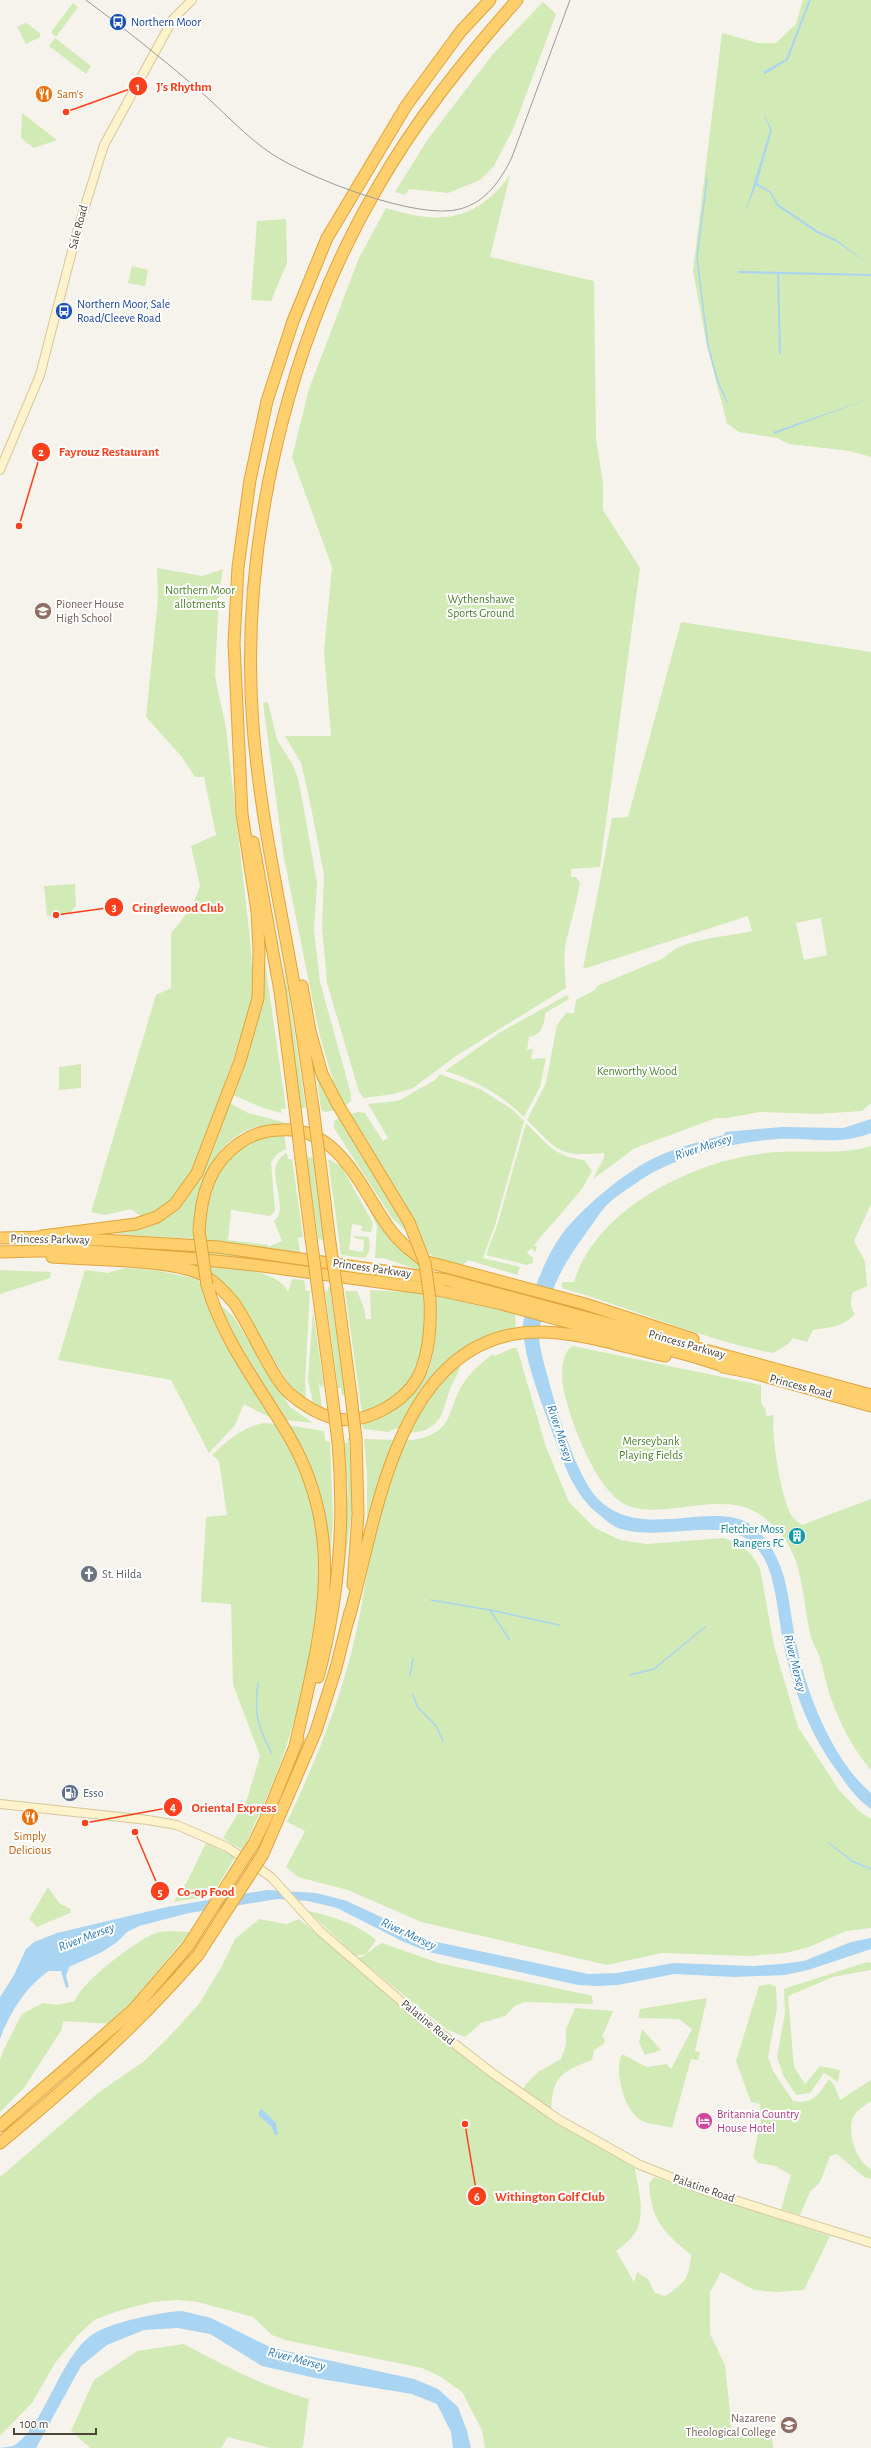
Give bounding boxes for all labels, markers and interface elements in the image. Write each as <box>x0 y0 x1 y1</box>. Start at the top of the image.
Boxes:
bus stop icon: Northern Moor <box>108 12 128 32</box>
place label: Northern Moor <box>131 16 201 28</box>
callout: J's Rhythm <box>128 74 220 99</box>
text: 1 <box>136 81 140 93</box>
text: J's Rhythm <box>156 81 212 94</box>
restaurant icon: Sam's <box>34 84 54 104</box>
place label: Sam's <box>57 88 83 100</box>
street label: Sale Road <box>66 204 90 250</box>
place label: Northern Moor, Sale Road/Cleeve Road <box>77 298 170 324</box>
bus stop icon: Northern Moor, Sale Road/Cleeve Road <box>54 301 74 321</box>
callout: Fayrouz Restaurant <box>31 439 168 464</box>
text: 2 <box>38 446 44 458</box>
text: Fayrouz Restaurant <box>59 446 160 459</box>
park label: Northern Moor allotments <box>165 584 235 610</box>
park label: Wythenshawe Sports Ground <box>448 593 514 619</box>
place label: Pioneer House High School <box>56 598 124 624</box>
school or university icon: Pioneer House High School <box>33 601 53 621</box>
callout: Cringlewood Club <box>104 895 232 920</box>
text: 3 <box>111 901 117 913</box>
text: Cringlewood Club <box>132 902 224 915</box>
park label: Kenworthy Wood <box>597 1065 677 1078</box>
water label: River Mersey <box>673 1132 734 1163</box>
street label: Princess Parkway <box>10 1232 90 1247</box>
street label: Princess Parkway <box>332 1257 412 1280</box>
street label: Princess Parkway <box>647 1327 727 1362</box>
street label: Princess Road <box>769 1372 833 1400</box>
water label: River Mersey <box>544 1403 575 1464</box>
park label: Merseybank Playing Fields <box>619 1435 683 1462</box>
place label: Fletcher Moss Rangers FC <box>720 1523 784 1549</box>
building icon: Fletcher Moss Rangers FC <box>787 1526 807 1546</box>
church icon: St. Hilda <box>79 1564 99 1584</box>
place label: St. Hilda <box>102 1568 142 1580</box>
water label: River Mersey <box>781 1633 808 1694</box>
fuel station icon: Esso <box>60 1783 80 1803</box>
place label: Esso <box>83 1787 104 1799</box>
callout: Oriental Express <box>163 1795 285 1820</box>
text: 4 <box>170 1801 176 1813</box>
text: Oriental Express <box>191 1802 277 1815</box>
restaurant icon: Simply Delicious <box>20 1807 40 1827</box>
place label: Simply Delicious <box>8 1830 52 1856</box>
callout: Co-op Food <box>150 1879 243 1904</box>
text: 5 <box>157 1886 163 1898</box>
text: Co-op Food <box>177 1886 235 1899</box>
water label: River Mersey <box>379 1916 438 1953</box>
water label: River Mersey <box>57 1921 117 1954</box>
street label: Palatine Road <box>399 1997 457 2047</box>
place label: Britannia Country House Hotel <box>717 2108 799 2134</box>
hotel icon: Britannia Country House Hotel <box>694 2111 714 2131</box>
street label: Palatine Road <box>672 2172 736 2204</box>
callout: Withington Golf Club <box>467 2184 614 2209</box>
text: 6 <box>474 2191 480 2203</box>
text: Withington Golf Club <box>495 2191 605 2204</box>
water label: River Mersey <box>266 2346 327 2374</box>
scale bar <box>14 2410 96 2436</box>
place label: Nazarene Theological College <box>685 2412 776 2438</box>
school or university icon: Nazarene Theological College <box>779 2415 799 2435</box>
text: 100 m <box>20 2418 48 2430</box>

